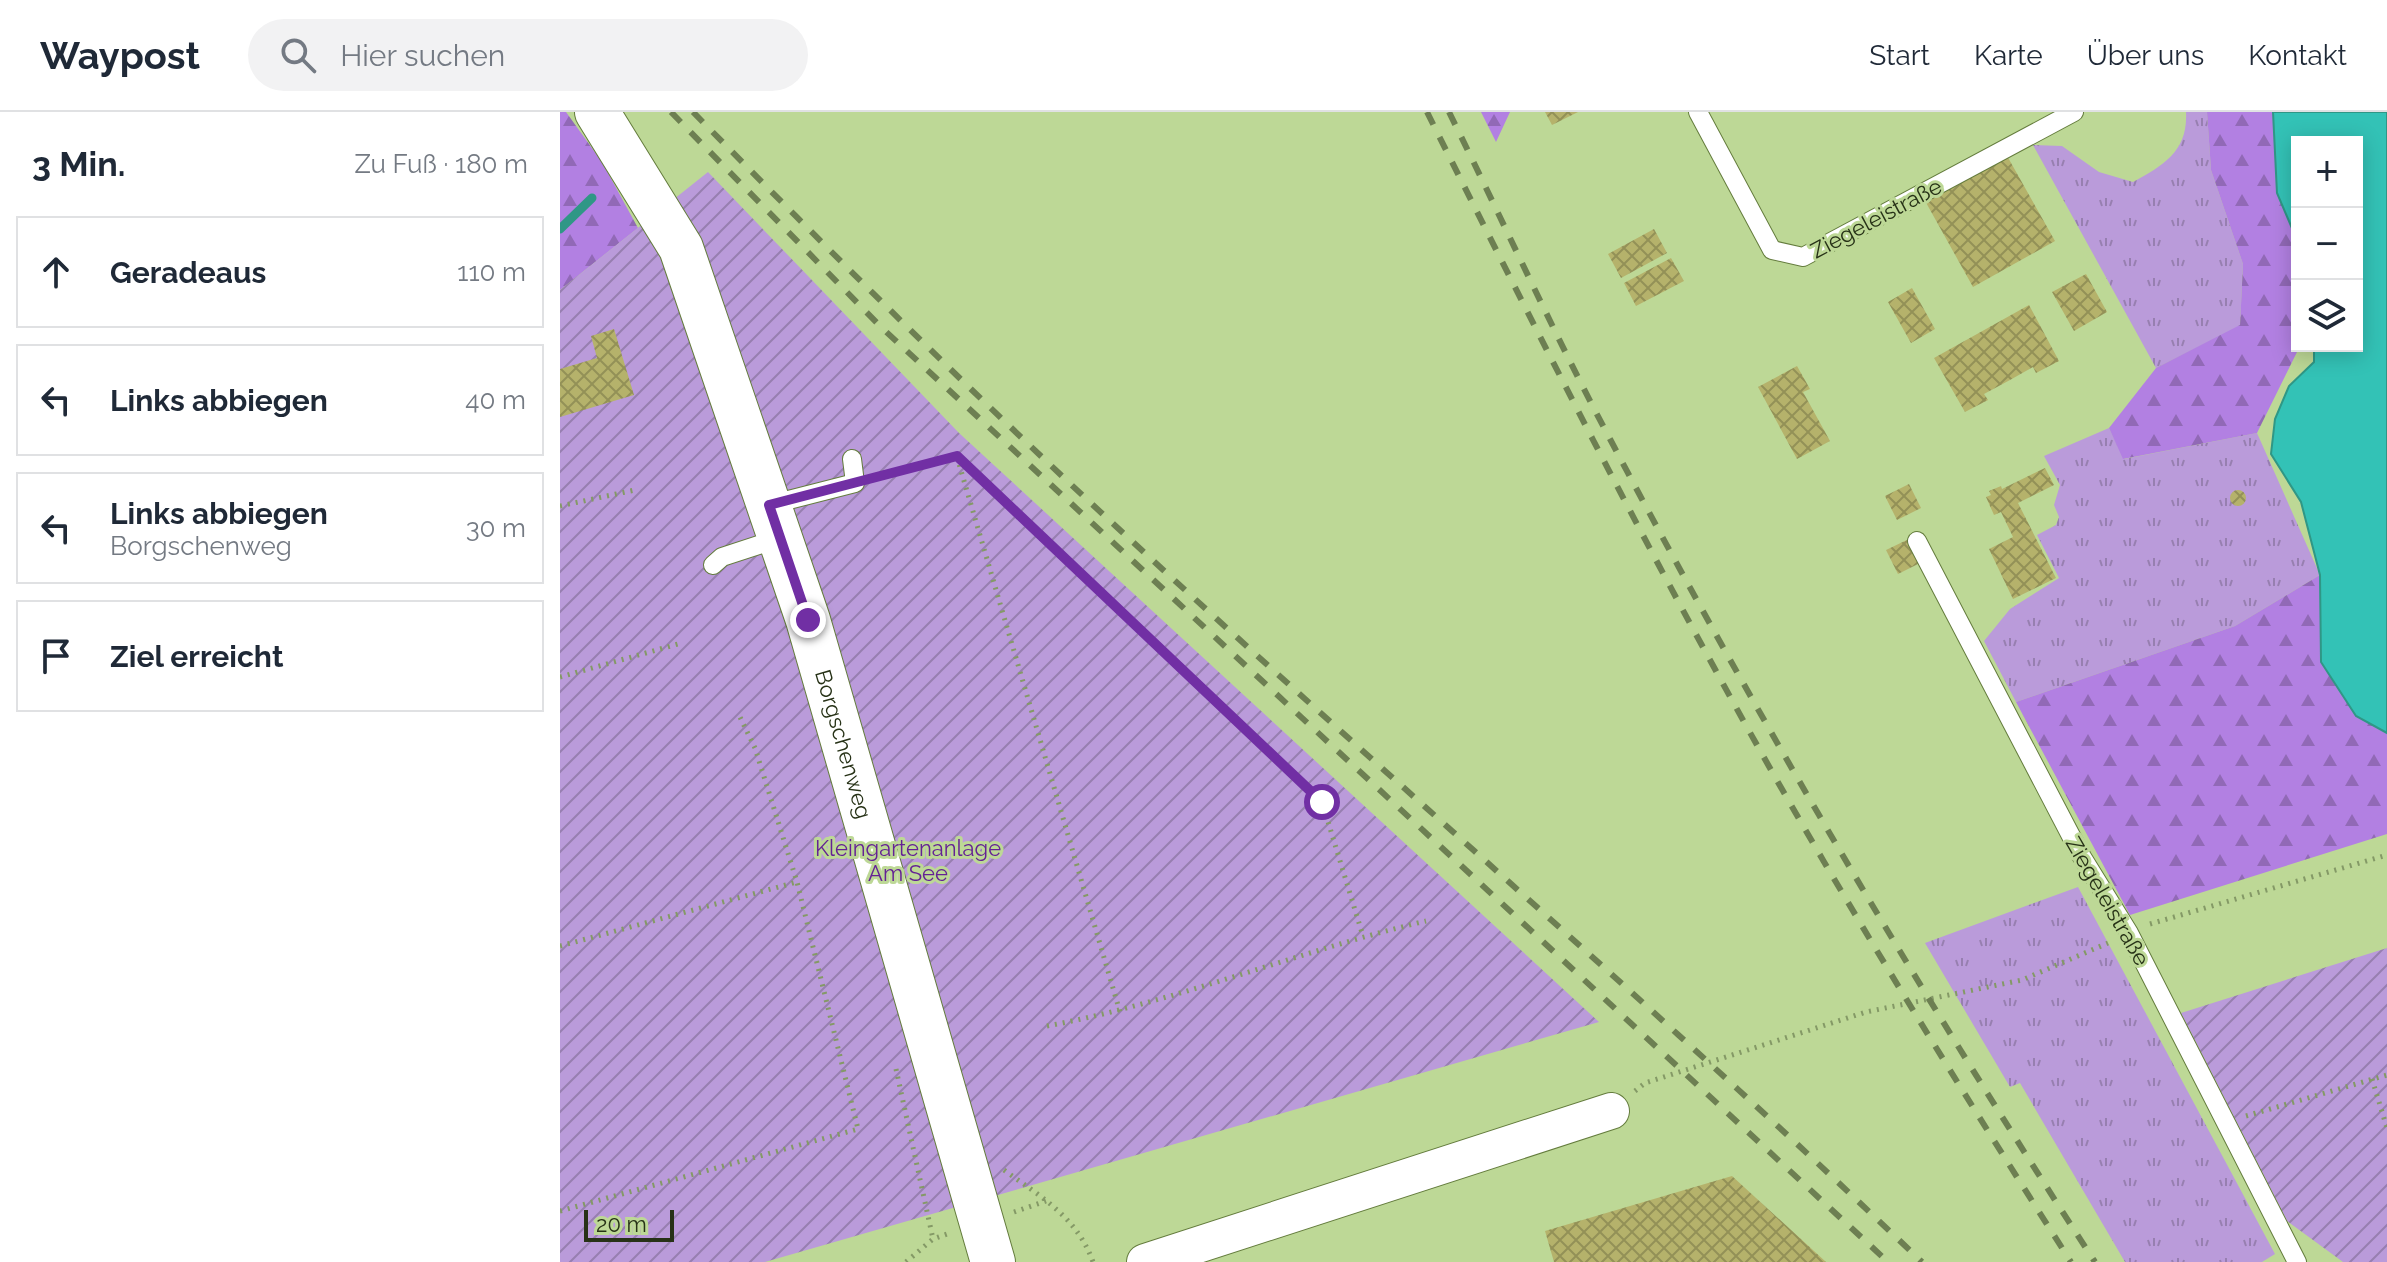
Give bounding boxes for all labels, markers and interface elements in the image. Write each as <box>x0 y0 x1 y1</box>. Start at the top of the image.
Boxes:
search box <box>248 19 808 91</box>
text: Waypost <box>40 33 200 78</box>
icon: search <box>276 33 320 77</box>
text: Hier suchen <box>340 38 505 73</box>
text: Start <box>1869 39 1930 72</box>
text: Karte <box>1974 39 2043 72</box>
text: Über uns <box>2087 39 2204 72</box>
text: Kontakt <box>2248 39 2347 72</box>
map controls <box>2291 136 2363 352</box>
button: + <box>2291 136 2363 208</box>
text: 3 Min. <box>32 144 125 184</box>
text: Zu Fuß · 180 m <box>355 149 528 179</box>
street label: Ziegeleistraße <box>1806 173 1946 263</box>
button: − <box>2291 208 2363 280</box>
icon: ahead <box>34 250 78 294</box>
text: Geradeaus <box>110 255 266 290</box>
text: 110 m <box>457 257 526 287</box>
button: layers <box>2291 280 2363 352</box>
icon: left <box>34 378 78 422</box>
text: Links abbiegen <box>110 383 328 418</box>
text: 40 m <box>465 385 526 415</box>
text: Links abbiegen <box>110 496 328 531</box>
icon: left <box>34 506 78 550</box>
text: 30 m <box>466 513 526 543</box>
text: Borgschenweg <box>110 531 292 561</box>
route end <box>790 602 826 638</box>
icon: arrive <box>34 634 78 678</box>
text: Ziel erreicht <box>110 639 283 674</box>
street label: Borgschenweg <box>810 667 878 822</box>
route start <box>1304 784 1340 820</box>
street label: Ziegeleistraße <box>2061 832 2155 970</box>
park label: Kleingartenanlage Am See <box>815 835 1001 886</box>
scale bar <box>584 1206 674 1242</box>
text: 20 m <box>596 1211 647 1237</box>

